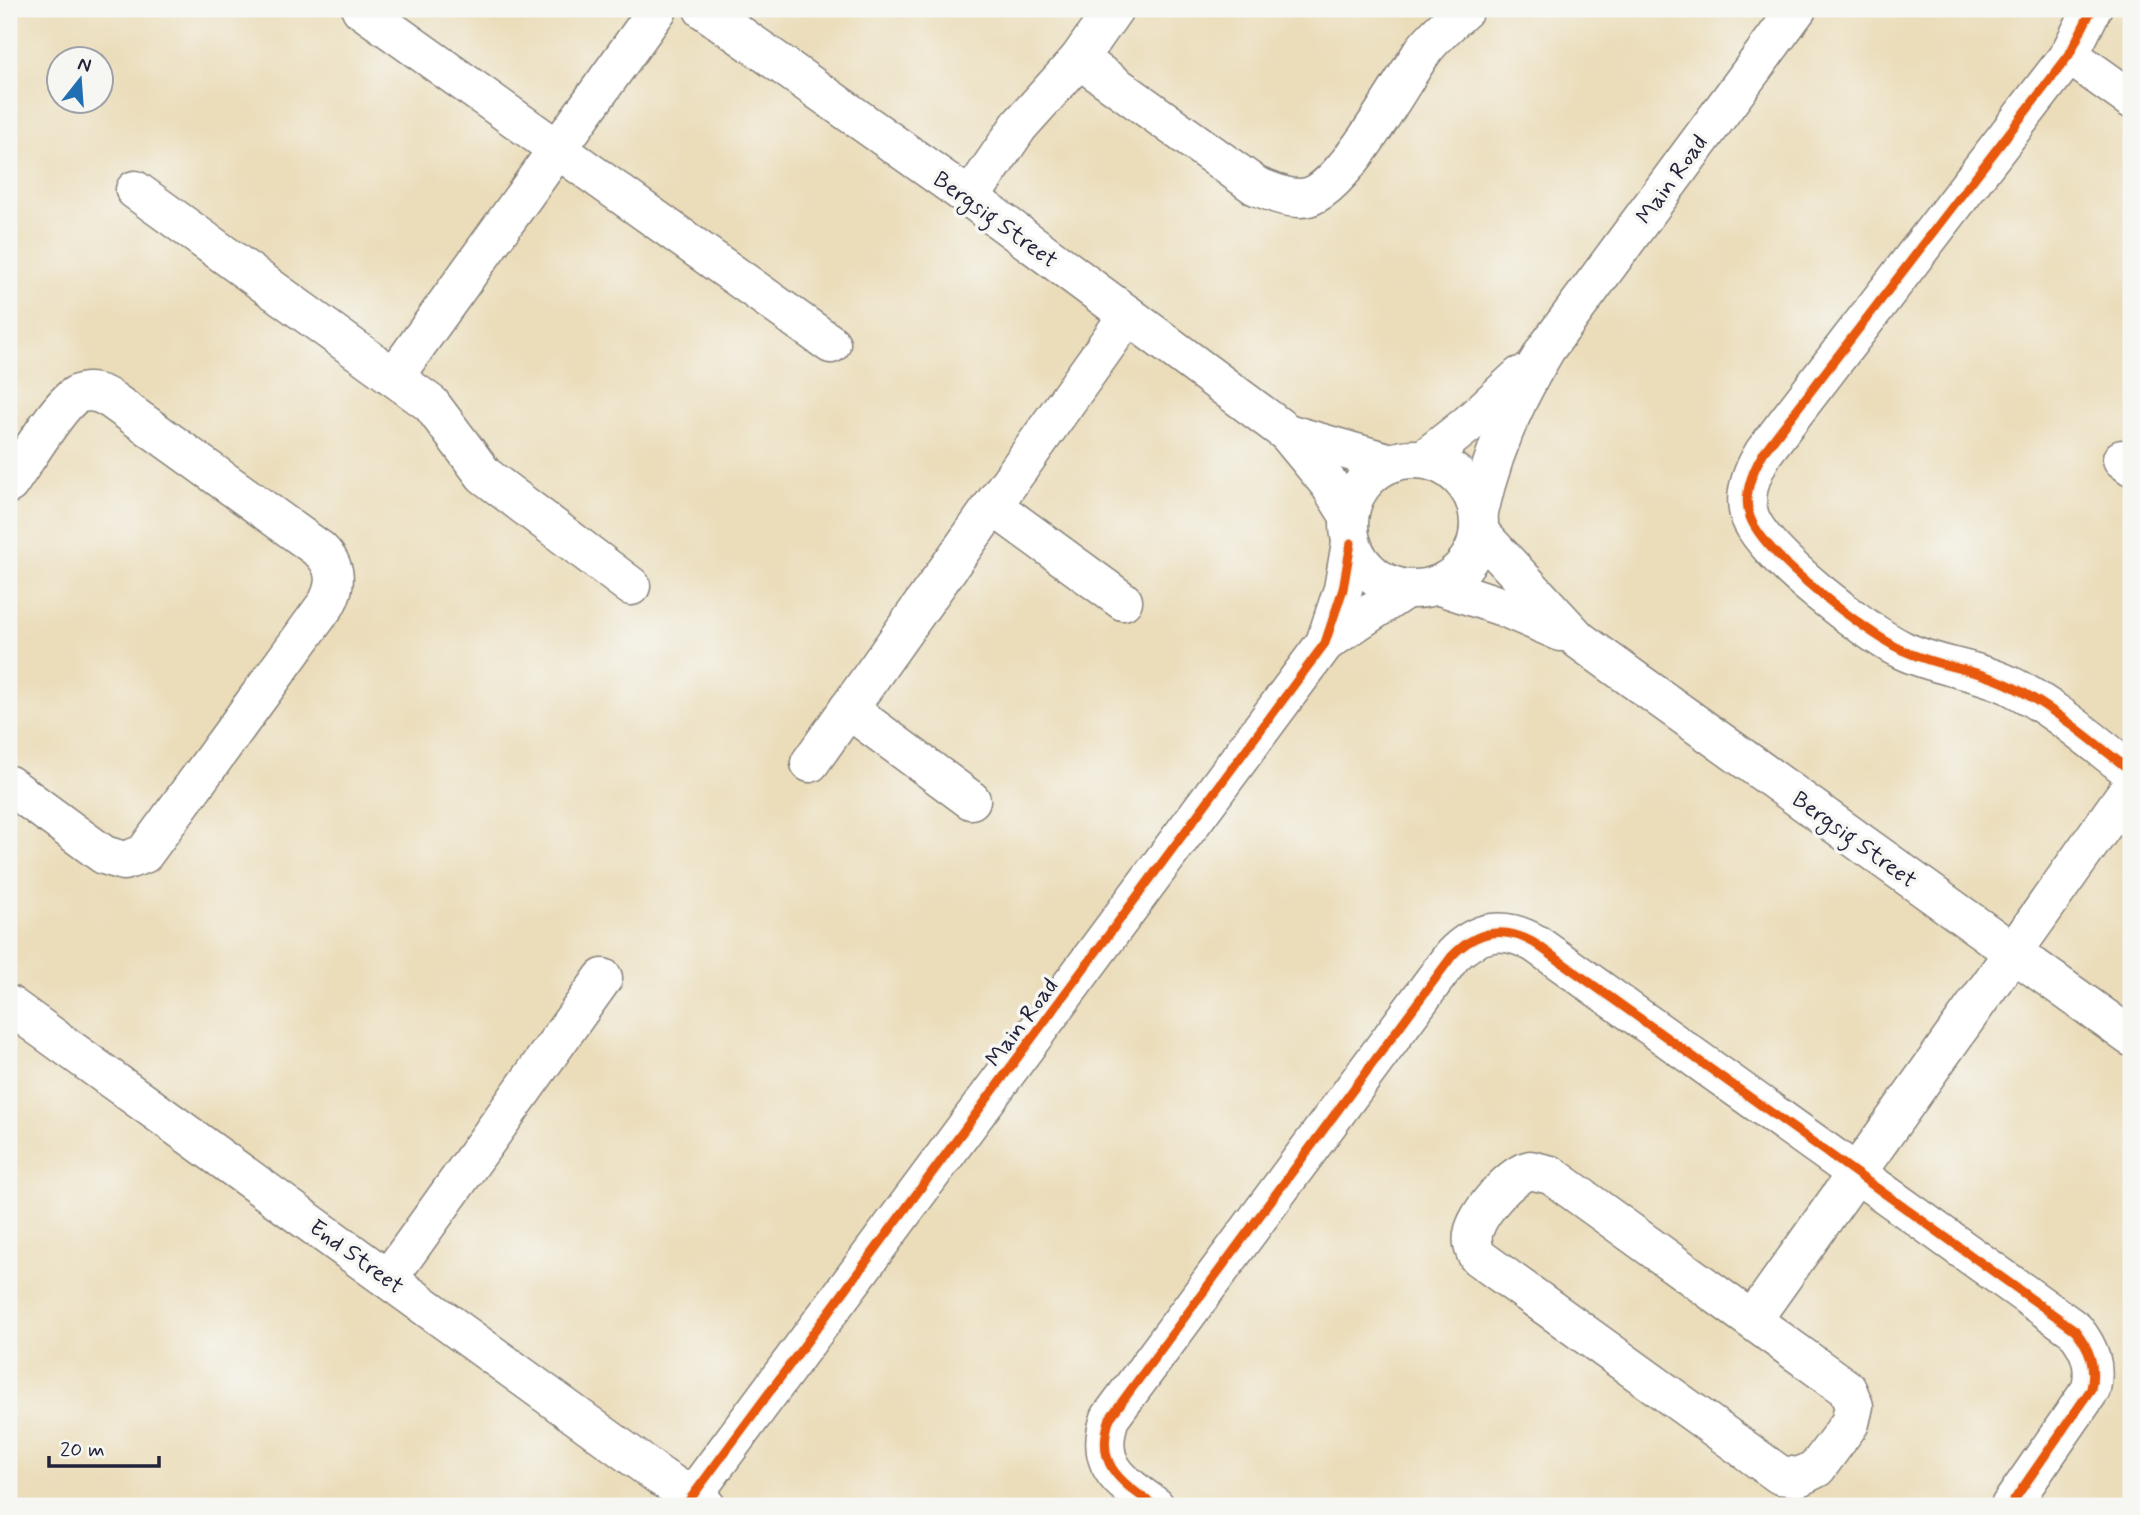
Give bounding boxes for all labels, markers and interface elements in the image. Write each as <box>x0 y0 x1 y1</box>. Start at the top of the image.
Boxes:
north arrow <box>46 46 116 116</box>
text: N <box>75 51 94 79</box>
street label: Main Road <box>1630 129 1715 231</box>
street label: Bergsig Street <box>925 165 1063 278</box>
street label: Bergsig Street <box>1784 785 1922 898</box>
street label: Main Road <box>979 973 1066 1074</box>
street label: End Street <box>303 1213 409 1302</box>
scale bar <box>49 1424 159 1468</box>
text: 20 m <box>60 1436 105 1464</box>

